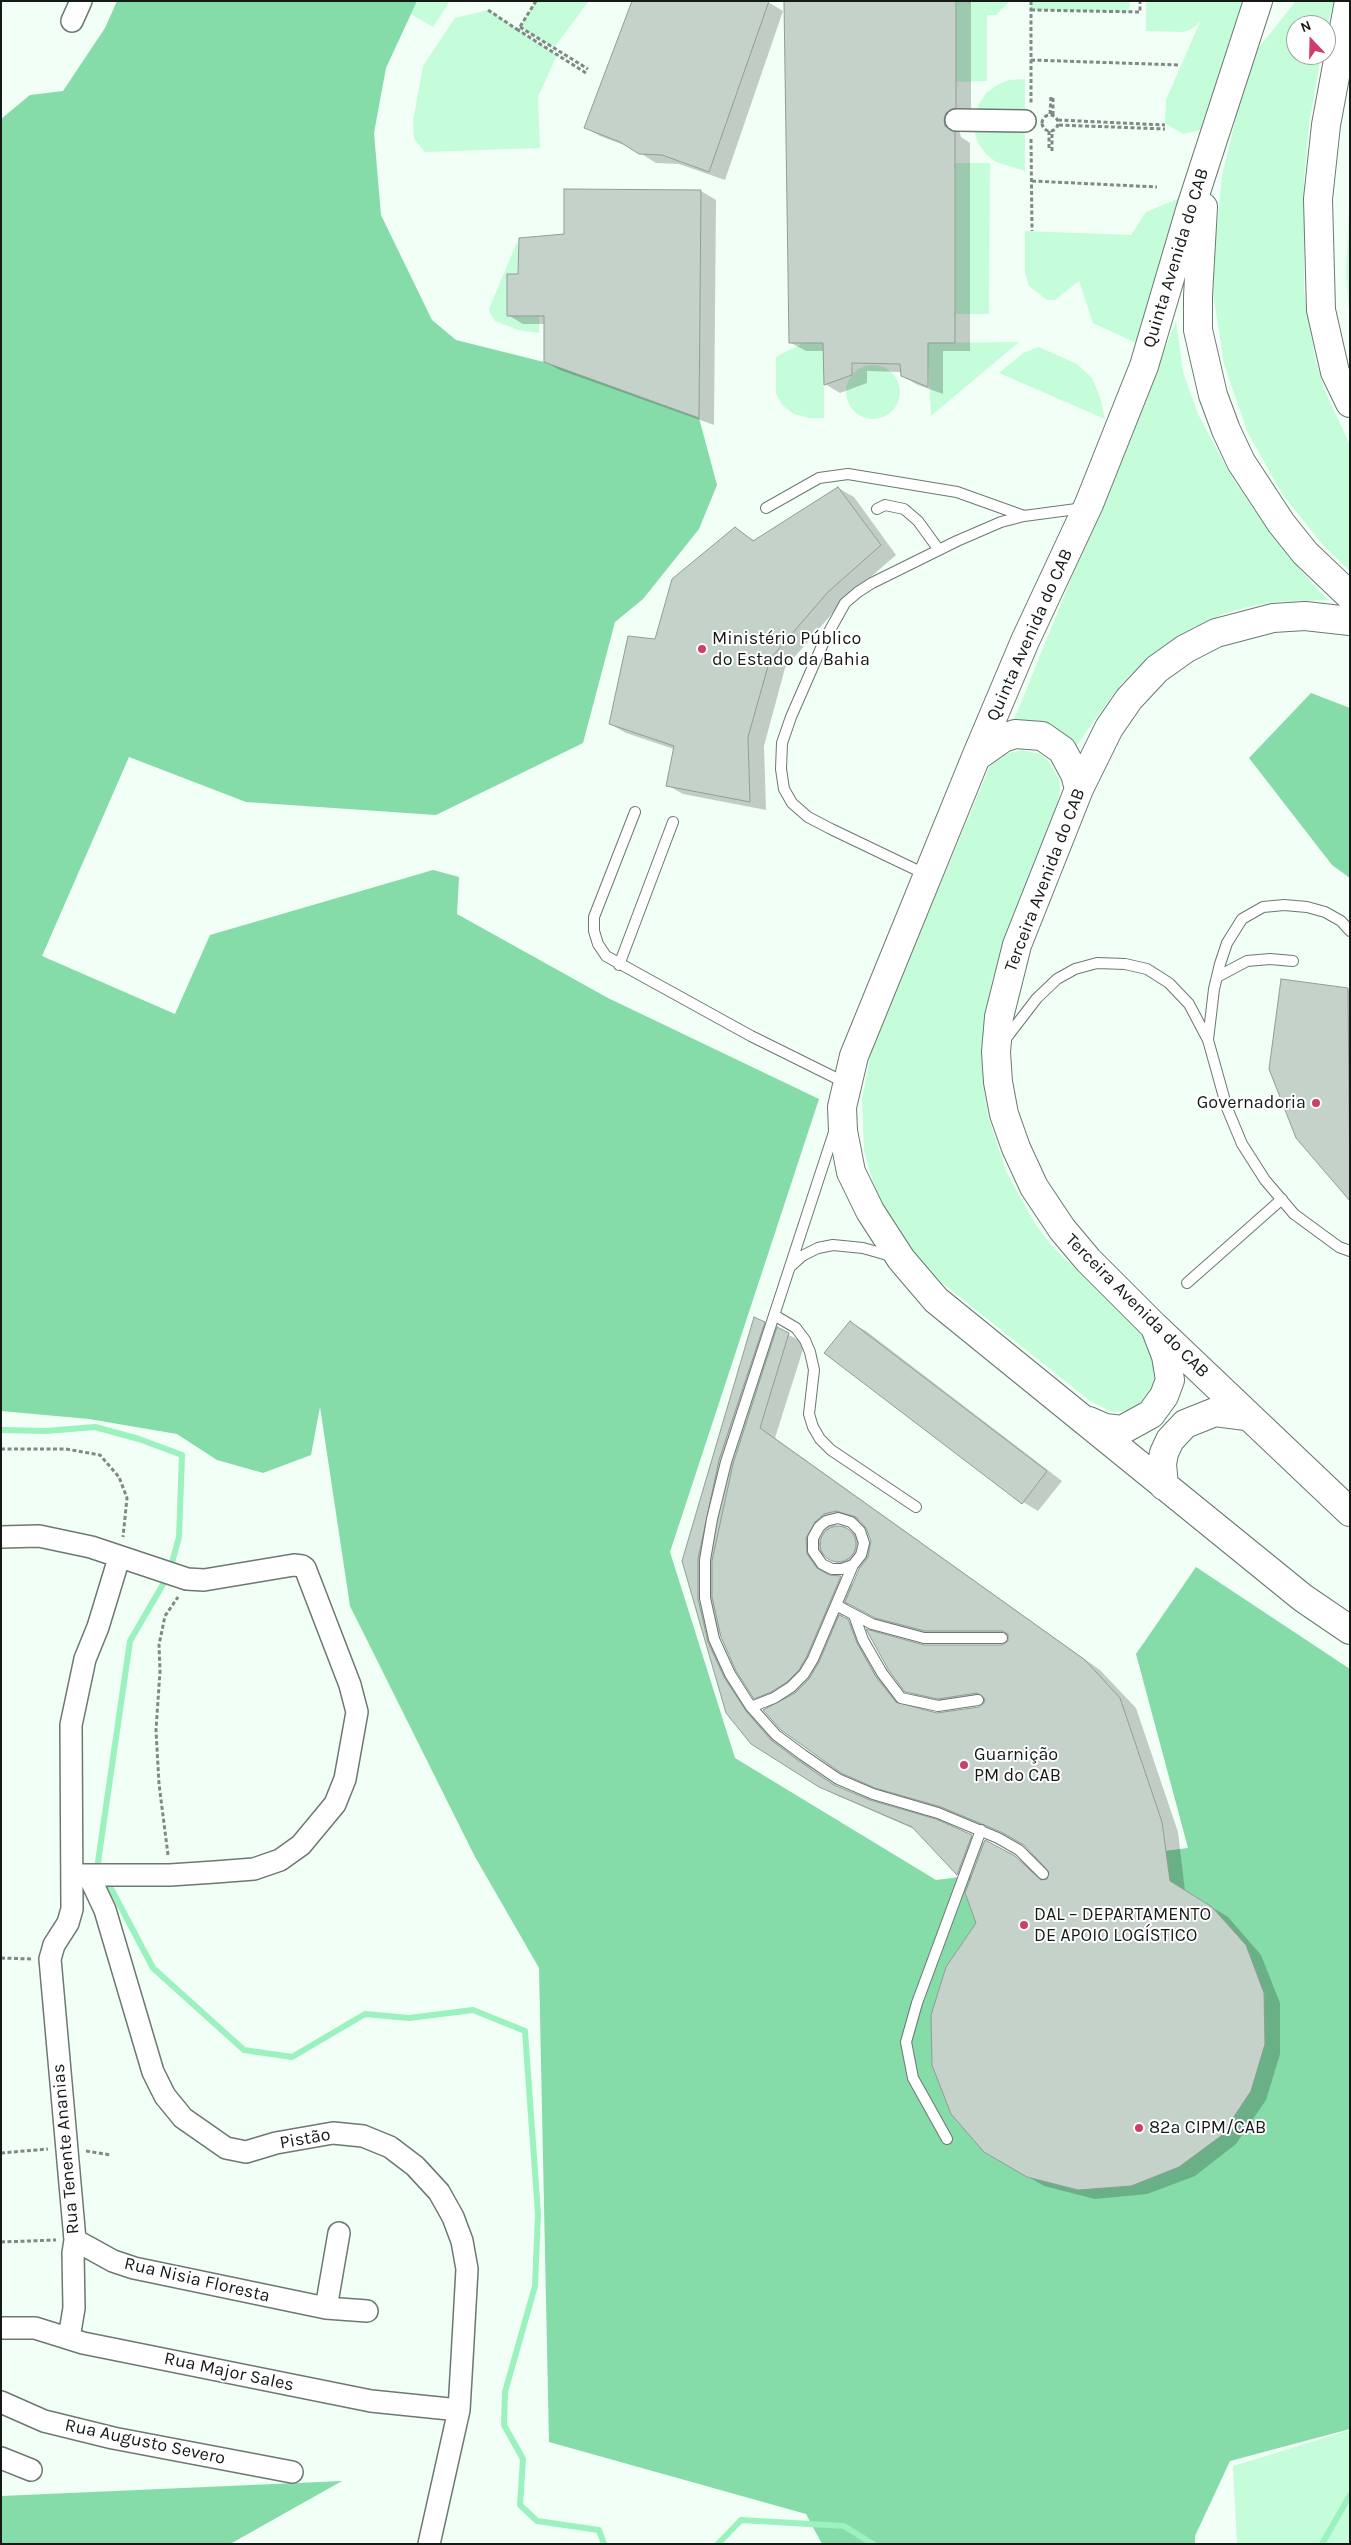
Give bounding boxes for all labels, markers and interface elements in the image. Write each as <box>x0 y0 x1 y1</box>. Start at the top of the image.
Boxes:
north arrow <box>1286 15 1336 65</box>
text: N <box>1298 17 1314 36</box>
street label: Quinta Avenida do CAB <box>1138 166 1214 350</box>
street label: Quinta Avenida do CAB <box>982 545 1078 725</box>
place label: Ministério Público do Estado da Bahia <box>712 628 870 670</box>
marker: Ministério Público do Estado da Bahia <box>696 643 708 655</box>
street label: Terceira Avenida do CAB <box>1000 785 1090 975</box>
place label: Governadoria <box>1197 1092 1306 1114</box>
marker: Governadoria <box>1310 1097 1322 1109</box>
street label: Terceira Avenida do CAB <box>1061 1230 1213 1382</box>
place label: Guarnição PM do CAB <box>974 1744 1061 1786</box>
marker: Guarnição PM do CAB <box>958 1759 970 1771</box>
place label: DAL – DEPARTAMENTO DE APOIO LOGÍSTICO <box>1034 1904 1211 1946</box>
marker: DAL – DEPARTAMENTO DE APOIO LOGÍSTICO <box>1018 1919 1030 1931</box>
street label: Rua Tenente Ananias <box>48 2063 84 2235</box>
place label: 82ª CIPM/CAB <box>1149 2117 1266 2139</box>
marker: 82ª CIPM/CAB <box>1133 2122 1145 2134</box>
street label: Pistão <box>278 2124 332 2154</box>
street label: Rua Nisia Floresta <box>122 2253 272 2307</box>
street label: Rua Major Sales <box>162 2348 296 2396</box>
street label: Rua Augusto Severo <box>63 2414 227 2470</box>

